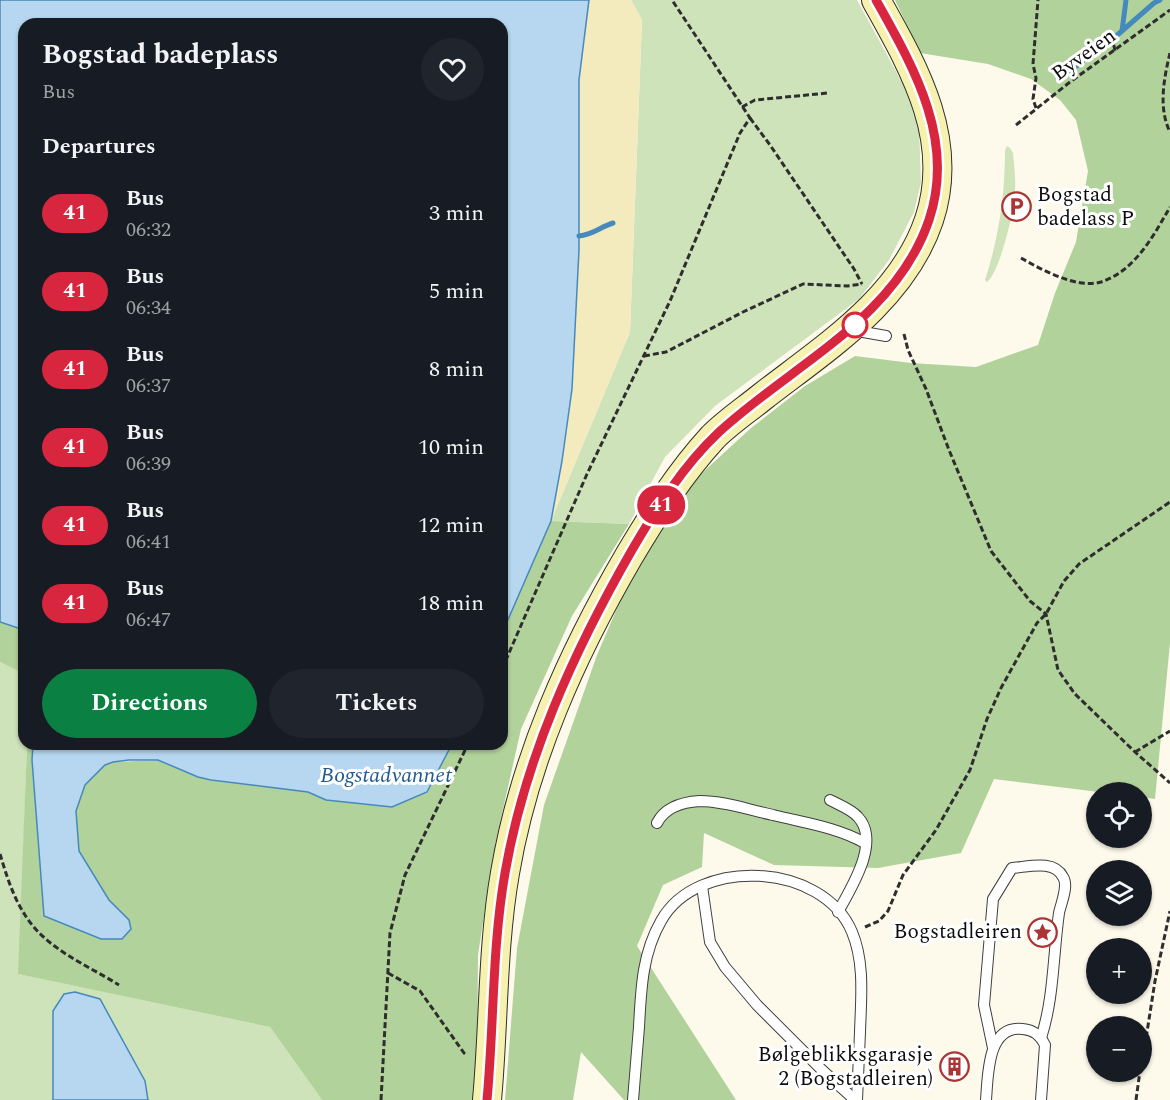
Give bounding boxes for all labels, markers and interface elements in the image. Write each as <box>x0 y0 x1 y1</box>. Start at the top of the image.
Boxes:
street label: Byveien <box>1045 21 1123 89</box>
text: Bogstad badeplass <box>42 33 278 76</box>
button: heart <box>421 38 484 101</box>
text: Bus <box>42 77 75 107</box>
text: Departures <box>42 130 156 163</box>
place label: Bogstad badelass P <box>1037 179 1134 235</box>
text: Bus <box>126 182 164 215</box>
parking icon: Bogstad badelass P <box>1000 191 1032 223</box>
text: 41 <box>63 197 87 229</box>
text: 3 min <box>429 197 484 230</box>
text: 06:32 <box>126 215 171 245</box>
text: Bus <box>126 260 164 293</box>
text: 41 <box>63 275 87 307</box>
text: 5 min <box>429 275 484 308</box>
text: 06:34 <box>126 293 171 323</box>
unlabelled marker <box>842 312 868 338</box>
text: Bus <box>126 338 164 371</box>
text: 41 <box>63 353 87 385</box>
text: 8 min <box>429 353 484 386</box>
text: 06:37 <box>126 371 171 401</box>
text: Bus <box>126 416 164 449</box>
text: 41 <box>63 431 87 463</box>
text: 10 min <box>418 431 484 464</box>
text: 06:39 <box>126 449 171 479</box>
line badge: 41 <box>634 486 688 524</box>
text: 41 <box>649 489 673 521</box>
text: Bus <box>126 494 164 527</box>
text: 41 <box>63 509 87 541</box>
text: 12 min <box>418 509 484 542</box>
text: 06:41 <box>126 527 171 557</box>
text: Bus <box>126 572 164 605</box>
text: 41 <box>63 587 87 619</box>
text: 18 min <box>418 587 484 620</box>
text: 06:47 <box>126 605 171 635</box>
button: Directions <box>42 669 257 738</box>
button: Tickets <box>269 669 484 738</box>
water label: Bogstadvannet <box>320 759 453 792</box>
map controls <box>1086 782 1152 1082</box>
button: locate <box>1086 782 1152 848</box>
button: layers <box>1086 860 1152 926</box>
place label: Bogstadleiren <box>893 916 1022 948</box>
place icon: Bogstadleiren <box>1027 916 1059 948</box>
button: + <box>1086 938 1152 1004</box>
button: − <box>1086 1016 1152 1082</box>
place label: Bølgeblikksgarasje 2 (Bogstadleiren) <box>758 1039 933 1095</box>
building icon: Bølgeblikksgarasje 2 (Bogstadleiren) <box>938 1051 970 1083</box>

